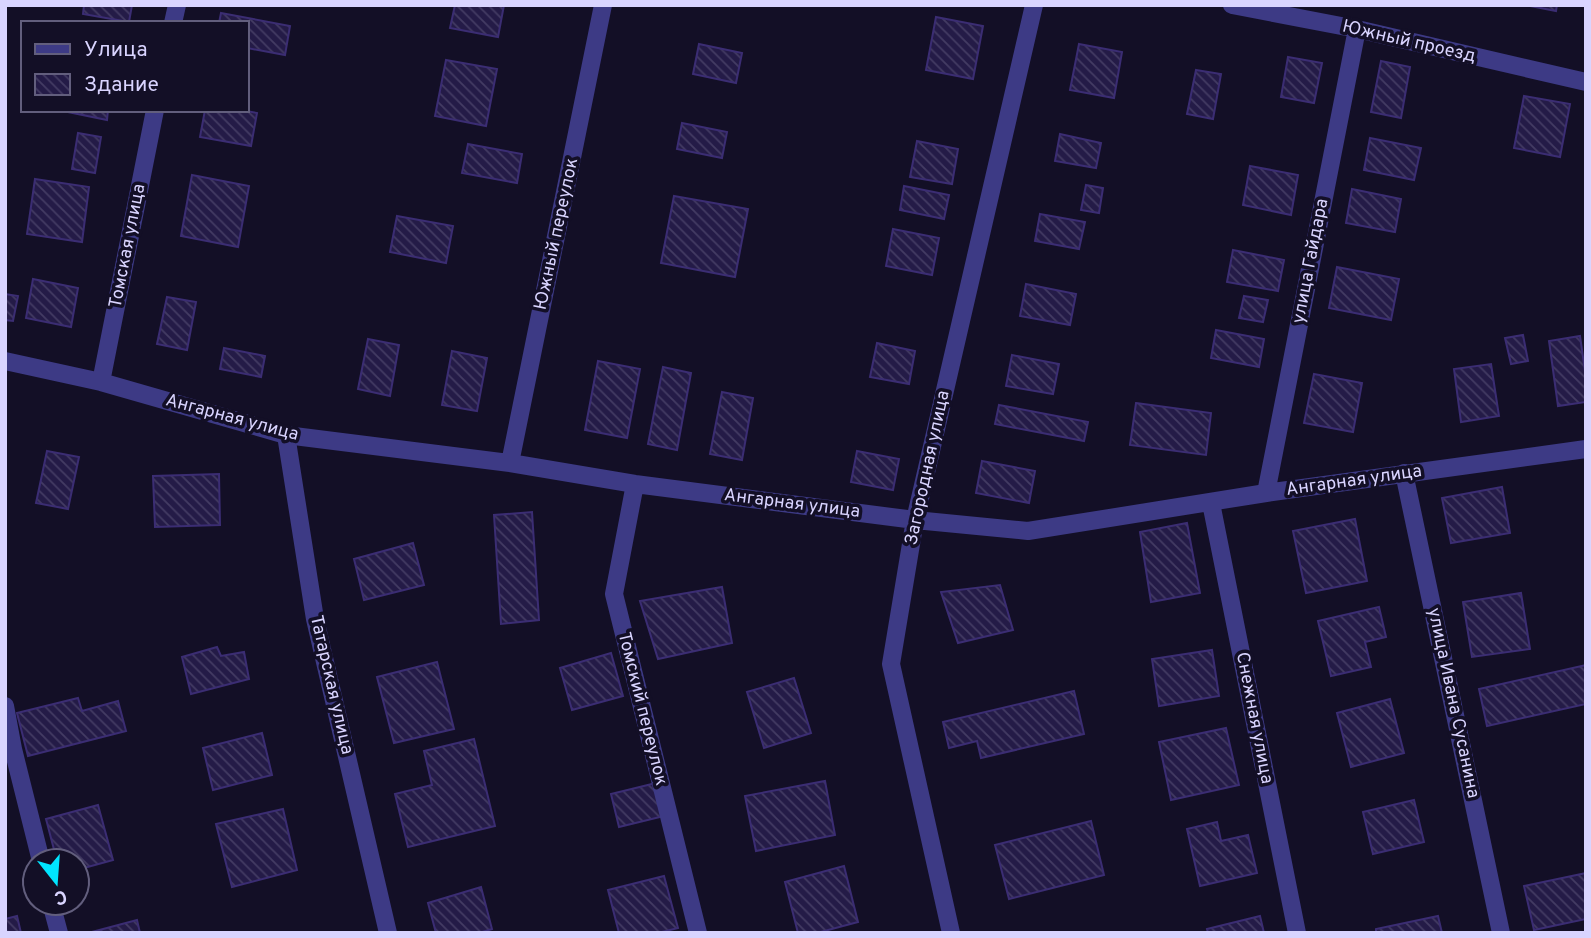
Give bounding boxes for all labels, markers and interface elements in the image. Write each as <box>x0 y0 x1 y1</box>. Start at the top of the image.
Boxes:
street label: Южный проезд <box>1340 15 1478 69</box>
legend <box>21 21 248 112</box>
text: Улица <box>84 37 148 64</box>
text: Здание <box>84 72 159 99</box>
street label: Южный переулок <box>530 156 584 312</box>
street label: Томская улица <box>105 182 151 310</box>
street label: улица Гайдара <box>1288 197 1334 325</box>
street label: Загородная улица <box>900 388 956 548</box>
street label: Ангарная улица <box>163 389 301 447</box>
street label: Ангарная улица <box>1285 460 1423 502</box>
street label: Ангарная улица <box>723 484 861 524</box>
street label: улица Ивана Сусанина <box>1422 606 1484 800</box>
street label: Татарская улица <box>304 613 358 757</box>
street label: Томский переулок <box>612 630 672 788</box>
street label: Снежная улица <box>1230 650 1278 786</box>
north arrow <box>21 847 91 917</box>
text: С <box>51 883 70 910</box>

